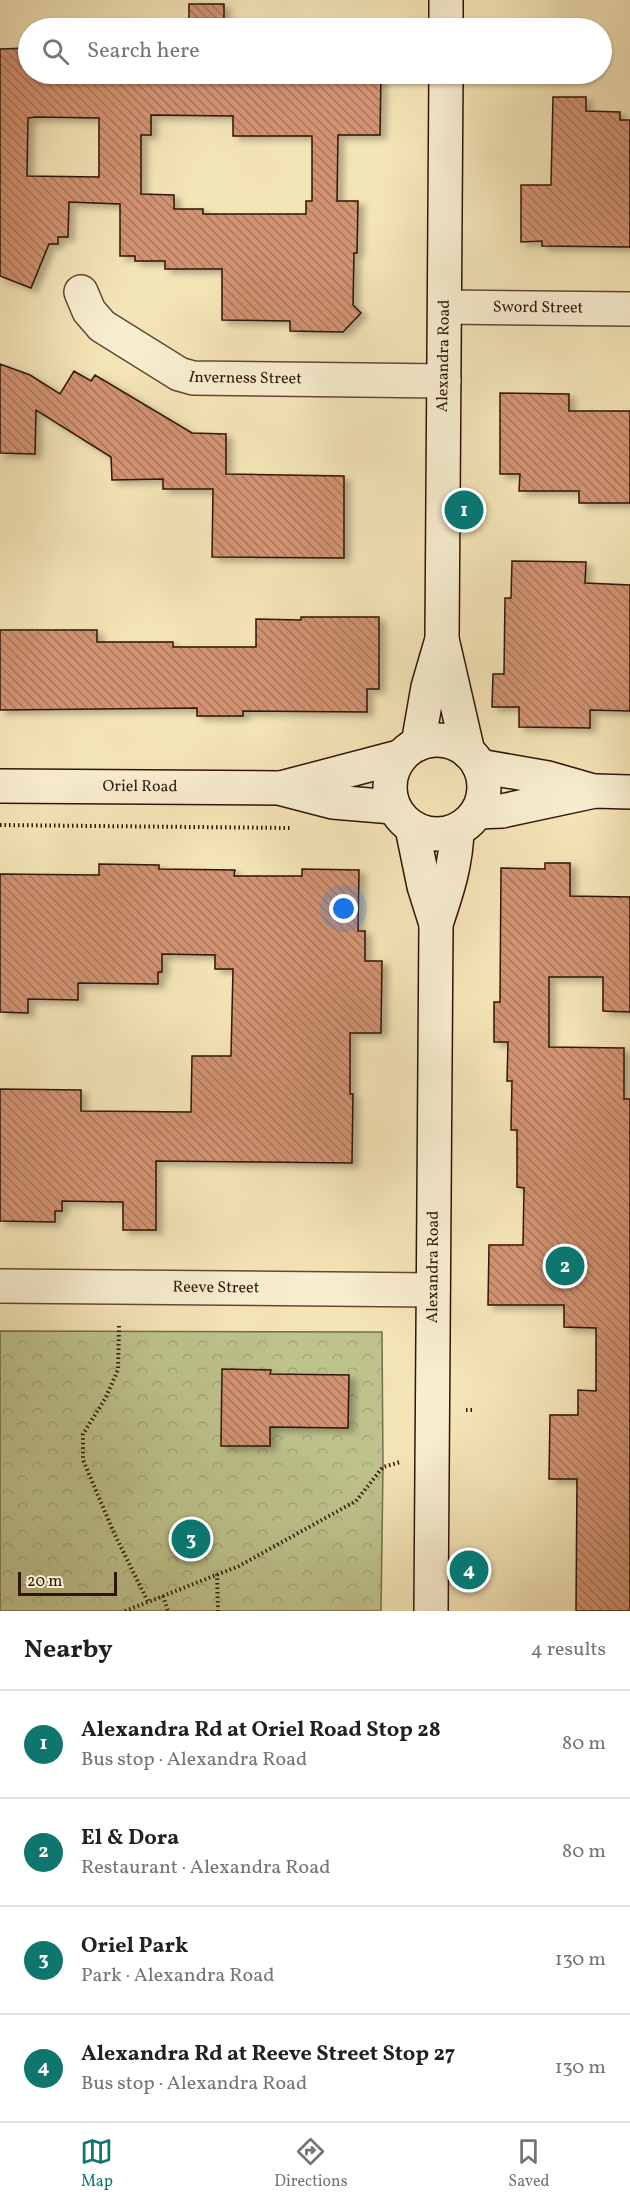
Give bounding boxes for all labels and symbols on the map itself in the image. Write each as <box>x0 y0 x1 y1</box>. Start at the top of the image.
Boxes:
street label: Sword Street <box>493 297 584 319</box>
street label: Alexandra Road <box>432 300 456 412</box>
street label: Inverness Street <box>186 366 302 390</box>
pin: 1 <box>444 488 484 532</box>
street label: Oriel Road <box>102 776 178 798</box>
your location <box>329 894 358 923</box>
street label: Alexandra Road <box>422 1211 445 1323</box>
pin: 2 <box>546 1244 584 1288</box>
street label: Reeve Street <box>173 1277 260 1299</box>
pin: 3 <box>172 1516 210 1562</box>
pin: 4 <box>450 1548 488 1592</box>
scale bar <box>18 1569 117 1596</box>

